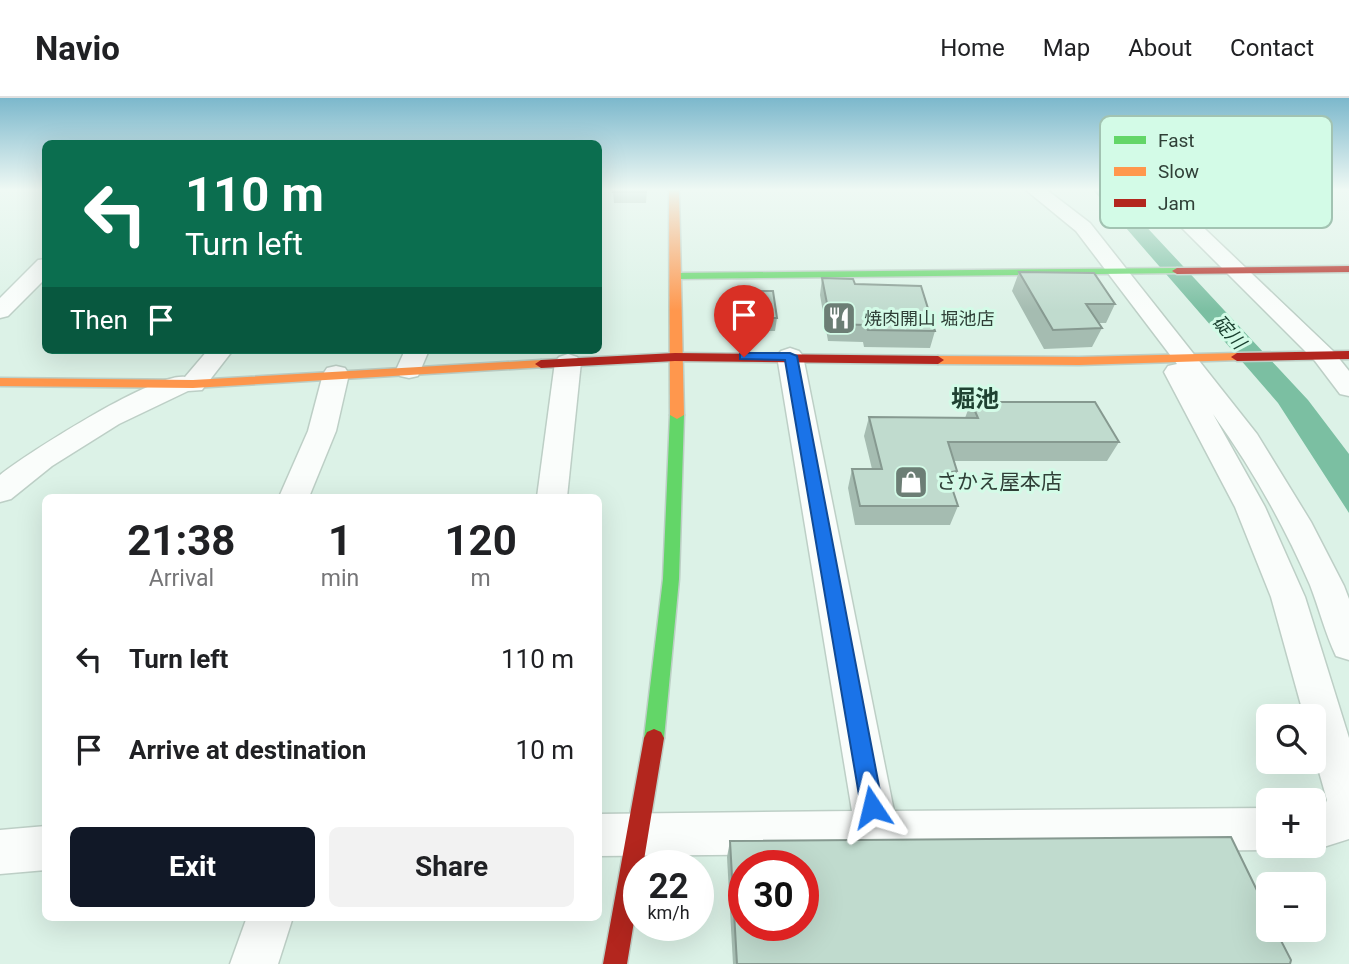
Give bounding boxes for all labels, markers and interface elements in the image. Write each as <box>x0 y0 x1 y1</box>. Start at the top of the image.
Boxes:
text: Navio <box>35 29 120 68</box>
text: Home <box>940 34 1005 62</box>
text: Map <box>1043 34 1090 62</box>
text: About <box>1128 34 1192 62</box>
text: Contact <box>1230 34 1314 62</box>
legend <box>1100 116 1332 228</box>
text: Fast <box>1158 129 1195 152</box>
text: Slow <box>1158 160 1199 183</box>
text: 110 m <box>185 166 324 223</box>
icon: left <box>70 168 161 259</box>
text: Jam <box>1158 192 1195 215</box>
text: Turn left <box>185 225 303 263</box>
pin <box>714 285 774 357</box>
icon: arrive <box>725 296 763 334</box>
restaurant icon: 焼肉開山 堀池店 <box>820 299 858 337</box>
icon: arrive <box>142 301 180 339</box>
text: Then <box>70 305 128 335</box>
place label: 焼肉開山 堀池店 <box>864 308 994 329</box>
water label: 碇川 <box>1208 310 1252 355</box>
district label: 堀池 <box>951 385 999 413</box>
shop icon: さかえ屋本店 <box>892 463 930 501</box>
place label: さかえ屋本店 <box>936 470 1062 494</box>
text: 21:38 <box>127 516 235 565</box>
text: 1 <box>328 516 352 565</box>
text: 120 <box>444 516 517 565</box>
text: Arrival <box>149 565 214 592</box>
text: min <box>321 565 359 592</box>
text: m <box>471 565 491 592</box>
icon: left <box>70 640 108 678</box>
text: Turn left <box>129 644 228 674</box>
text: 110 m <box>501 644 574 674</box>
map controls <box>1256 704 1326 942</box>
button: search <box>1256 704 1326 774</box>
icon: arrive <box>70 731 108 769</box>
text: Arrive at destination <box>129 735 366 765</box>
text: 10 m <box>516 735 574 765</box>
position arrow <box>835 770 909 844</box>
button: + <box>1256 788 1326 858</box>
button: Exit <box>70 827 315 907</box>
button: Share <box>329 827 574 907</box>
speed limit sign: 30 <box>728 850 819 941</box>
text: 22 <box>648 866 689 907</box>
button: − <box>1256 872 1326 942</box>
text: km/h <box>647 902 690 923</box>

